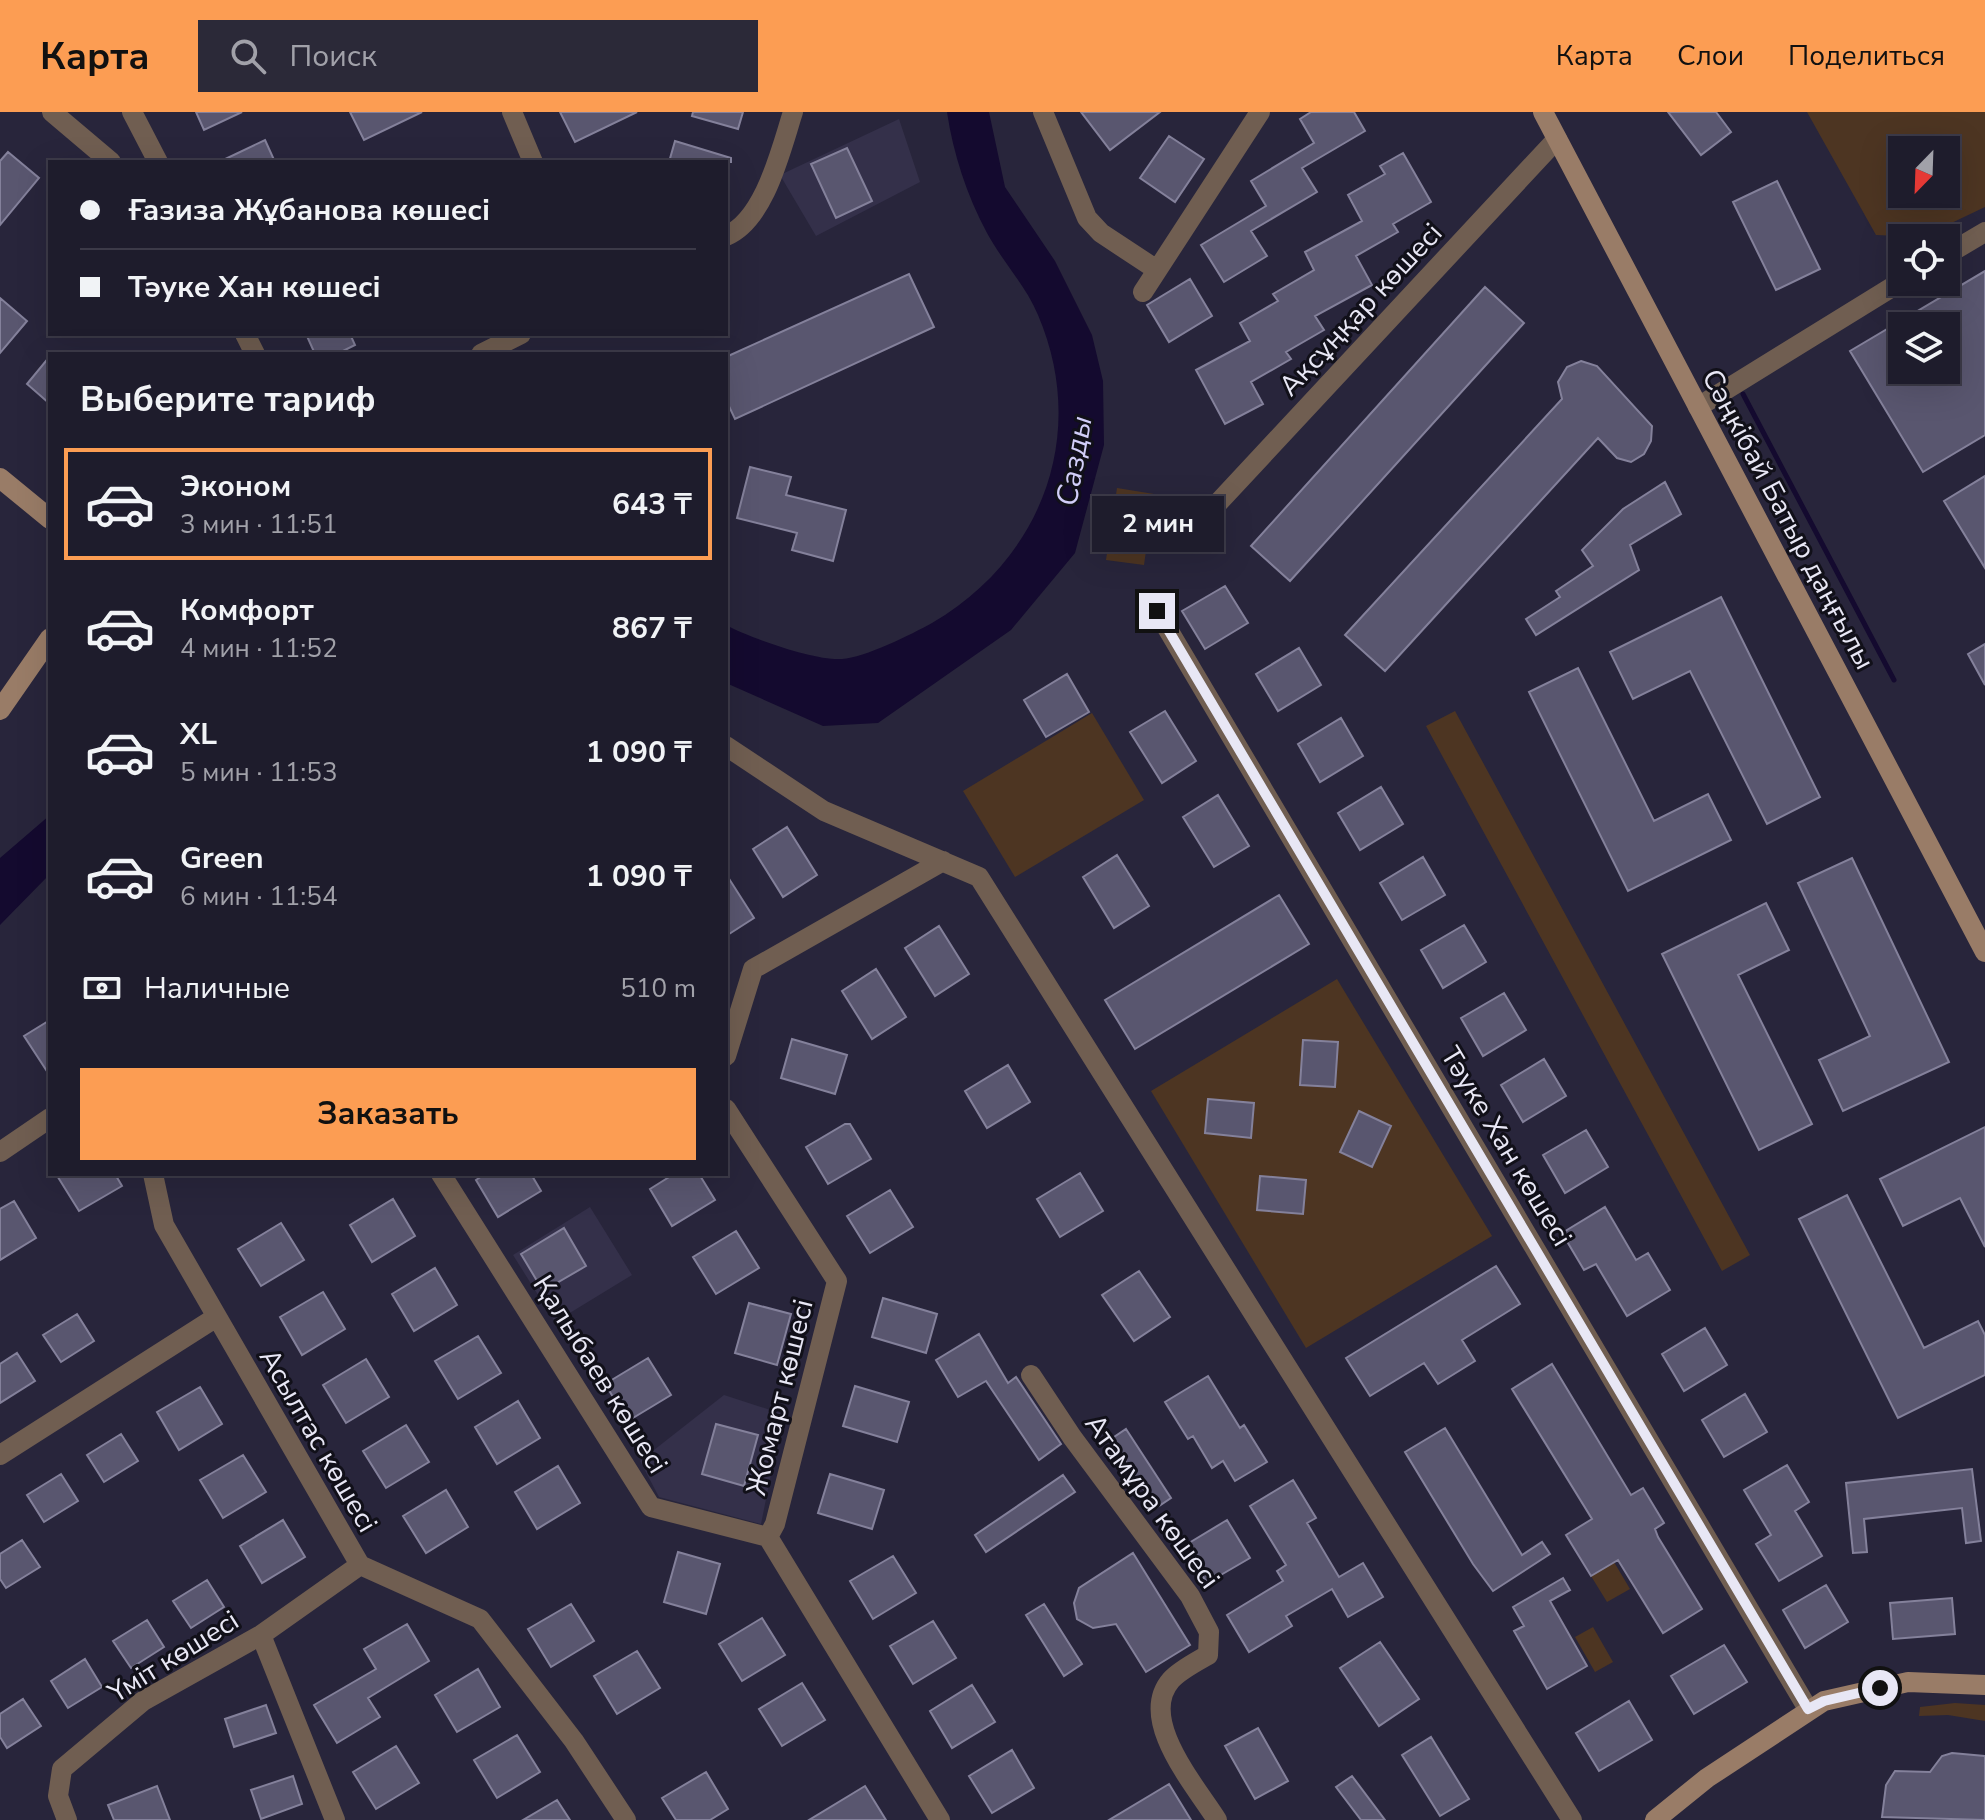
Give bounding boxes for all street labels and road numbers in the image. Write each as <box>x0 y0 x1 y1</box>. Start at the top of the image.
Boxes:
street label: Ақсұңқар көшесі <box>1271 215 1451 404</box>
street label: Сәңкібай Батыр даңғылы <box>1693 363 1884 676</box>
street label: Тәуке Хан көшесі <box>1432 1040 1581 1253</box>
street label: Қалыбаев көшесі <box>524 1268 676 1481</box>
street label: Жомарт көшесі <box>737 1295 823 1499</box>
street label: Асылтас көшесі <box>250 1342 386 1539</box>
street label: Атамұра көшесі <box>1076 1407 1228 1597</box>
street label: Үміт көшесі <box>100 1602 246 1713</box>

